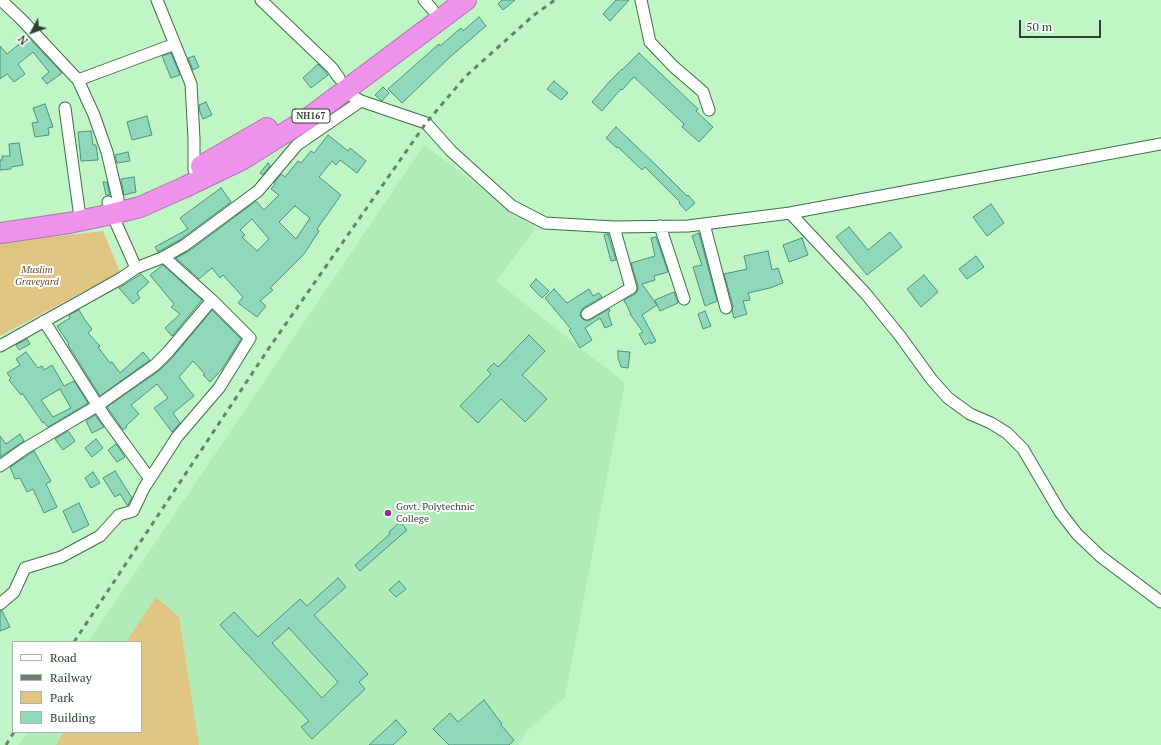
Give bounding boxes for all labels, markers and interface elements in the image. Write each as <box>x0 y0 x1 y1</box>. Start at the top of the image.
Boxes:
north arrow <box>12 12 52 52</box>
scale bar <box>1021 12 1103 38</box>
text: 50 m <box>1026 19 1052 34</box>
text: N <box>15 32 31 48</box>
road number: NH167 <box>292 109 330 123</box>
park label: Muslim Graveyard <box>15 264 59 288</box>
place label: Govt. Polytechnic College <box>396 501 474 524</box>
marker: Govt. Polytechnic College <box>383 508 393 518</box>
legend <box>12 641 142 733</box>
text: Road <box>50 650 77 665</box>
text: Railway <box>50 670 92 685</box>
text: Park <box>50 690 74 705</box>
text: Building <box>50 710 95 725</box>

